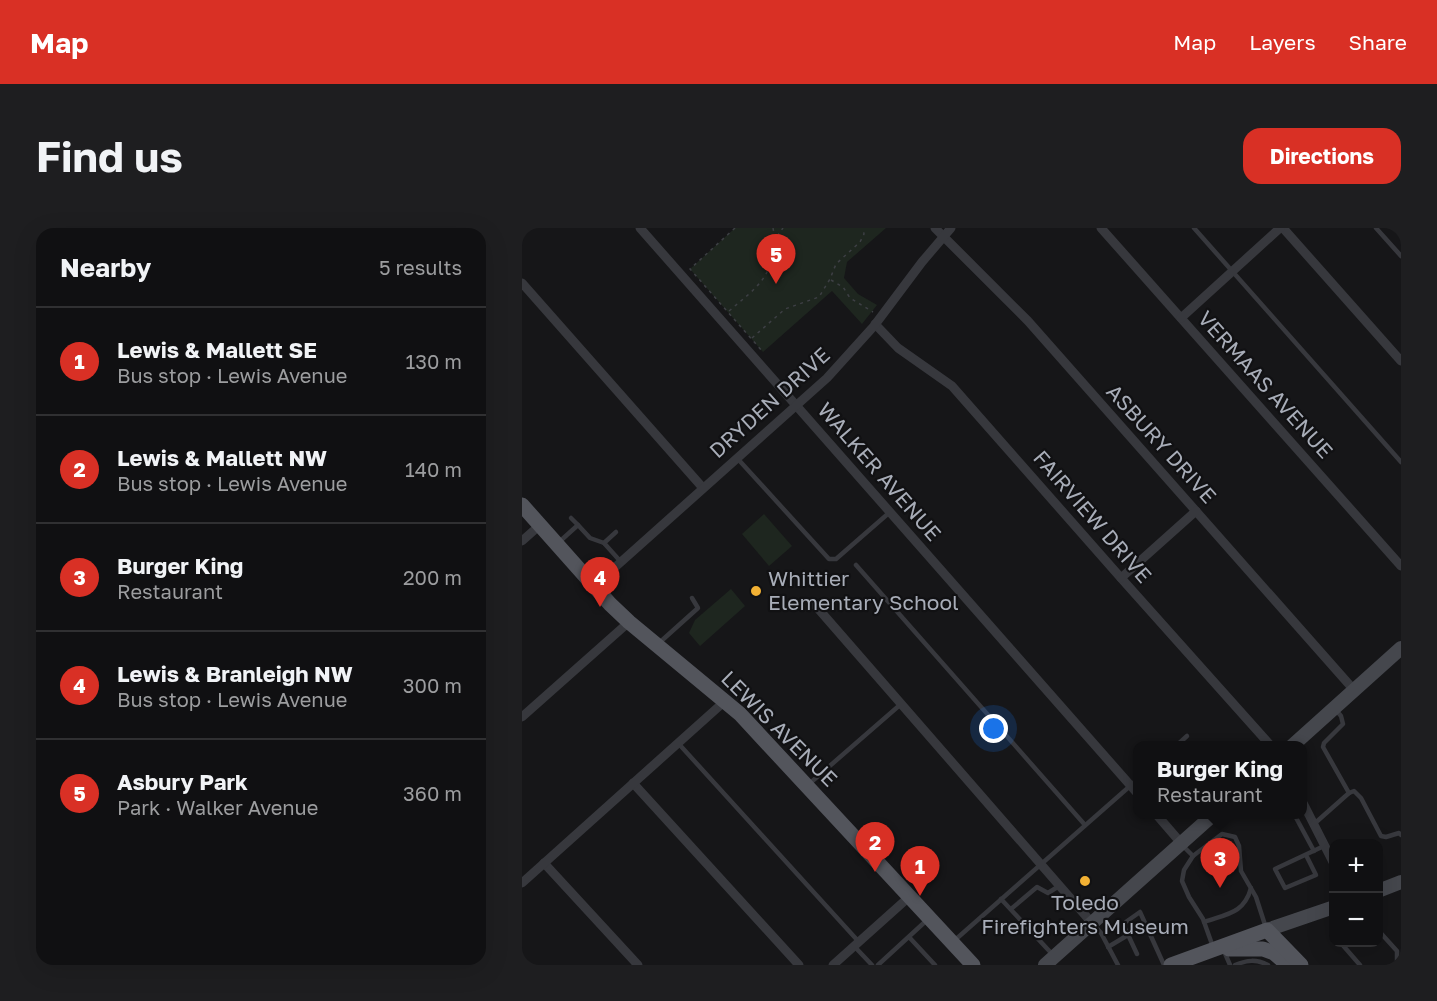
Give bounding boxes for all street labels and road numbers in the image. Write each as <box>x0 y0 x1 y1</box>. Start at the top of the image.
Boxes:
street label: VERMAAS AVENUE <box>1193 305 1339 463</box>
street label: DRYDEN DRIVE <box>704 341 835 463</box>
street label: ASBURY DRIVE <box>1101 378 1222 508</box>
street label: WALKER AVENUE <box>813 397 947 546</box>
street label: FAIRVIEW DRIVE <box>1028 445 1157 588</box>
street label: LEWIS AVENUE <box>716 665 843 792</box>

